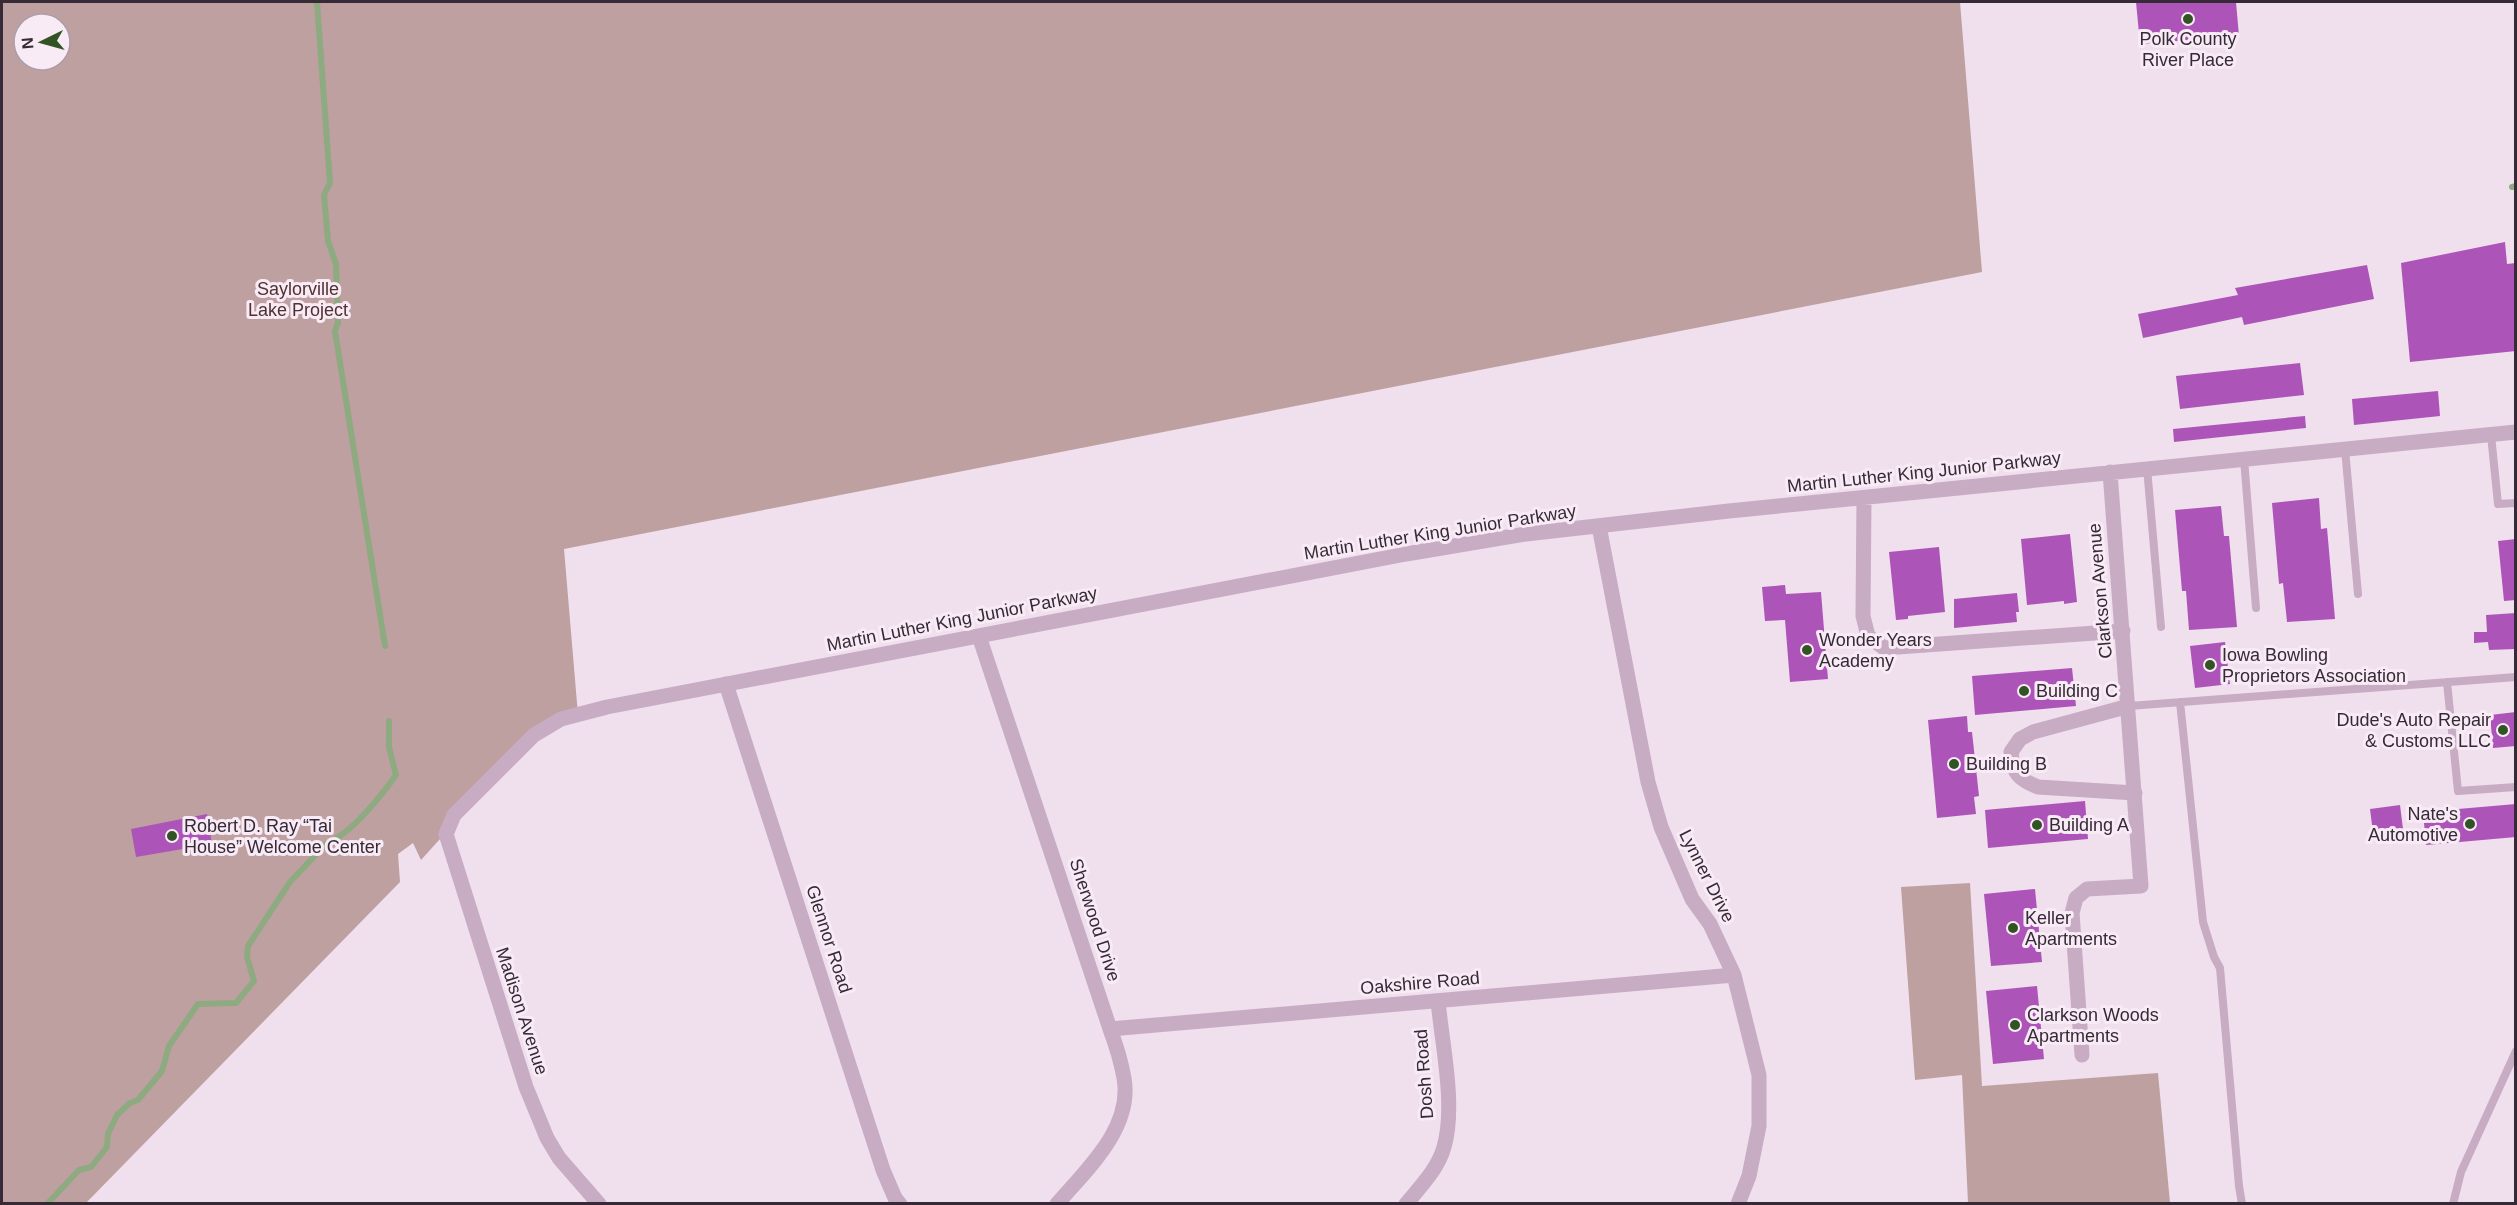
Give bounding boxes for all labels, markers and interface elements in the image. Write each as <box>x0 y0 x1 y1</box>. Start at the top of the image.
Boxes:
north arrow <box>12 12 72 72</box>
marker: Polk County River Place <box>2181 12 2195 26</box>
place label: Polk County River Place <box>2139 29 2237 70</box>
text: N <box>19 37 37 50</box>
park label: Saylorville Lake Project <box>248 279 348 320</box>
street label: Martin Luther King Junior Parkway <box>1786 448 2062 496</box>
street label: Martin Luther King Junior Parkway <box>1303 501 1577 563</box>
street label: Clarkson Avenue <box>2084 523 2116 659</box>
street label: Martin Luther King Junior Parkway <box>825 583 1099 655</box>
place label: Wonder Years Academy <box>1819 630 1932 671</box>
marker: Wonder Years Academy <box>1800 643 1814 657</box>
place label: Iowa Bowling Proprietors Association <box>2222 645 2406 686</box>
marker: Iowa Bowling Proprietors Association <box>2203 658 2217 672</box>
place label: Building C <box>2036 681 2118 701</box>
marker: Building C <box>2017 684 2031 698</box>
place label: Dude's Auto Repair & Customs LLC <box>2336 710 2491 751</box>
marker: Dude's Auto Repair & Customs LLC <box>2496 723 2510 737</box>
place label: Building B <box>1966 754 2047 774</box>
marker: Building B <box>1947 757 1961 771</box>
place label: Nate's Automotive <box>2368 804 2458 845</box>
place label: Building A <box>2049 815 2129 835</box>
place label: Robert D. Ray “Tai House” Welcome Center <box>184 816 381 857</box>
marker: Nate's Automotive <box>2463 817 2477 831</box>
marker: Building A <box>2030 818 2044 832</box>
street label: Lynner Drive <box>1675 826 1739 926</box>
marker: Robert D. Ray “Tai House” Welcome Center <box>165 829 179 843</box>
street label: Sherwood Drive <box>1066 856 1124 984</box>
street label: Glennor Road <box>802 883 856 995</box>
place label: Keller Apartments <box>2025 908 2117 949</box>
marker: Keller Apartments <box>2006 921 2020 935</box>
street label: Madison Avenue <box>492 945 552 1077</box>
street label: Oakshire Road <box>1359 968 1481 998</box>
place label: Clarkson Woods Apartments <box>2027 1005 2159 1046</box>
marker: Clarkson Woods Apartments <box>2008 1018 2022 1032</box>
street label: Dosh Road <box>1411 1028 1437 1120</box>

